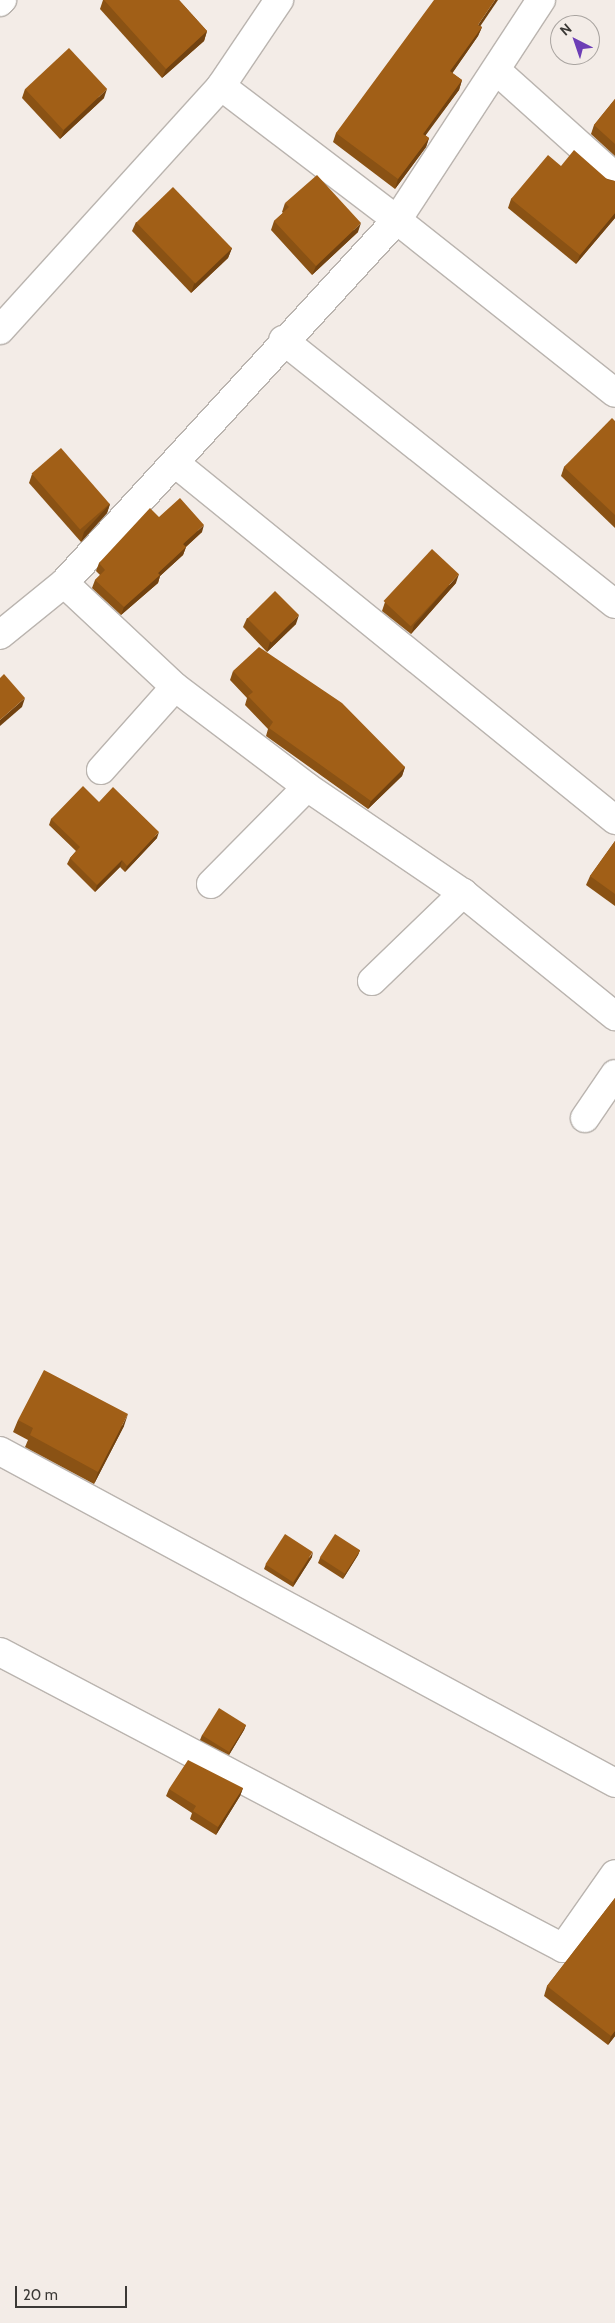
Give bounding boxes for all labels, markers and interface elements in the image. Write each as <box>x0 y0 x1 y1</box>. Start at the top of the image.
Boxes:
north arrow <box>550 15 600 65</box>
text: N <box>556 19 575 39</box>
scale bar <box>18 2276 130 2308</box>
text: 20 m <box>23 2286 58 2304</box>

